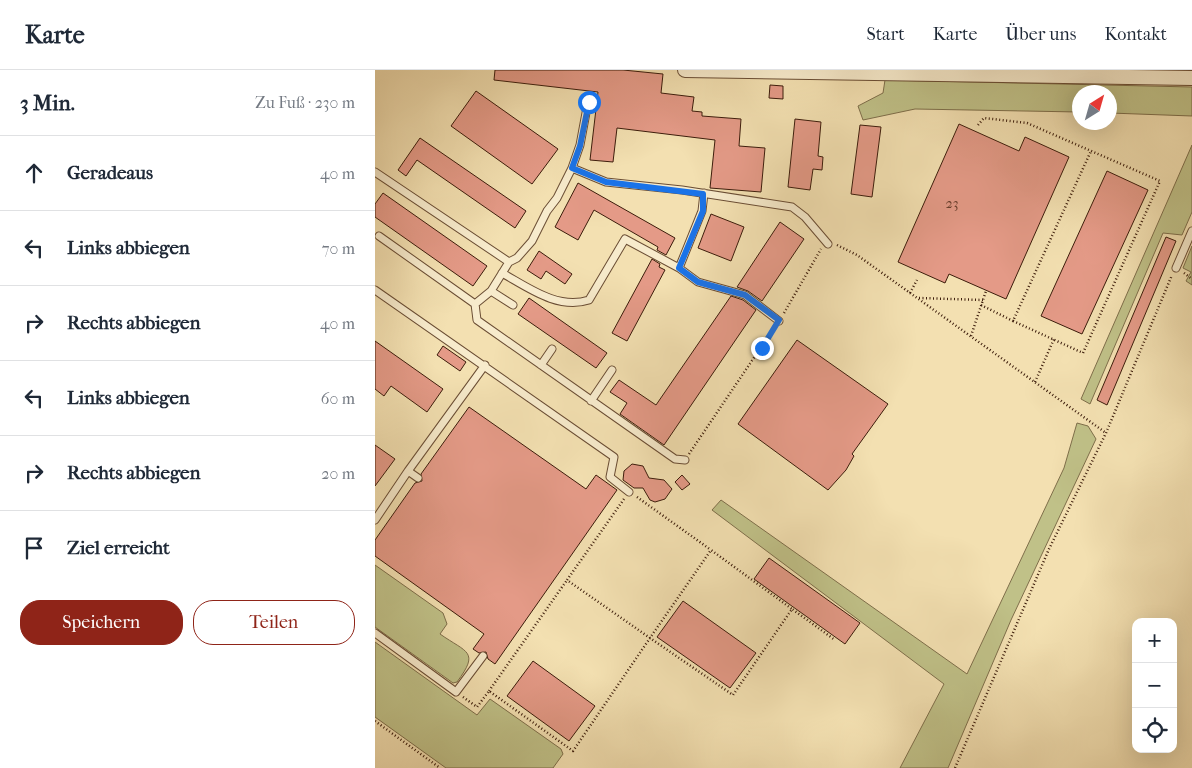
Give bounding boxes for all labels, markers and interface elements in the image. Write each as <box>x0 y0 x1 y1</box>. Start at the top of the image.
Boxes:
text: Karte <box>25 21 85 49</box>
text: Start <box>866 24 905 45</box>
text: Karte <box>933 24 977 45</box>
text: Über uns <box>1005 24 1076 45</box>
text: Kontakt <box>1104 24 1167 45</box>
north arrow <box>1072 85 1117 130</box>
text: 3 Min. <box>20 91 75 115</box>
route start <box>578 91 601 114</box>
text: Zu Fuß · 230 m <box>255 93 355 112</box>
icon: ahead <box>20 159 48 187</box>
text: Geradeaus <box>67 162 153 184</box>
text: 40 m <box>320 164 355 183</box>
house number: 23 <box>946 195 958 212</box>
icon: left <box>20 234 48 262</box>
text: Links abbiegen <box>67 237 190 259</box>
text: 70 m <box>322 239 355 258</box>
icon: right <box>20 309 48 337</box>
text: Rechts abbiegen <box>67 312 201 334</box>
text: 40 m <box>320 314 355 333</box>
route end <box>751 337 774 360</box>
icon: left <box>20 384 48 412</box>
text: Links abbiegen <box>67 387 190 409</box>
text: 60 m <box>321 389 355 408</box>
icon: right <box>20 459 48 487</box>
text: Rechts abbiegen <box>67 462 201 484</box>
text: 20 m <box>321 464 355 483</box>
icon: arrive <box>20 534 48 562</box>
text: Ziel erreicht <box>67 537 170 559</box>
button: Speichern <box>20 600 183 645</box>
button: Teilen <box>193 600 355 645</box>
map controls <box>1132 618 1177 753</box>
button: + <box>1132 618 1177 663</box>
button: − <box>1132 663 1177 708</box>
button: locate <box>1132 708 1177 753</box>

